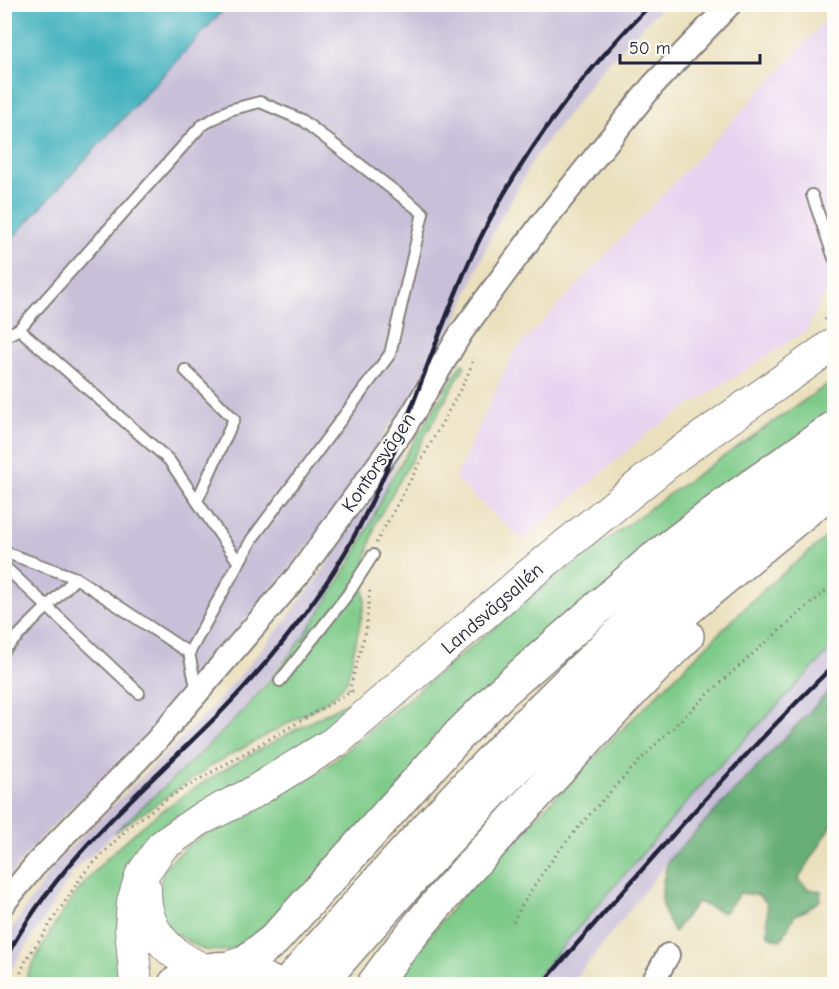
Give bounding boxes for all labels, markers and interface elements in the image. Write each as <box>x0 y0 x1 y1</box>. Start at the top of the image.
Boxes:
scale bar <box>620 27 760 65</box>
text: 50 m <box>629 38 671 59</box>
street label: Kontorsvägen <box>337 408 420 516</box>
street label: Landsvägsallén <box>437 558 548 659</box>

